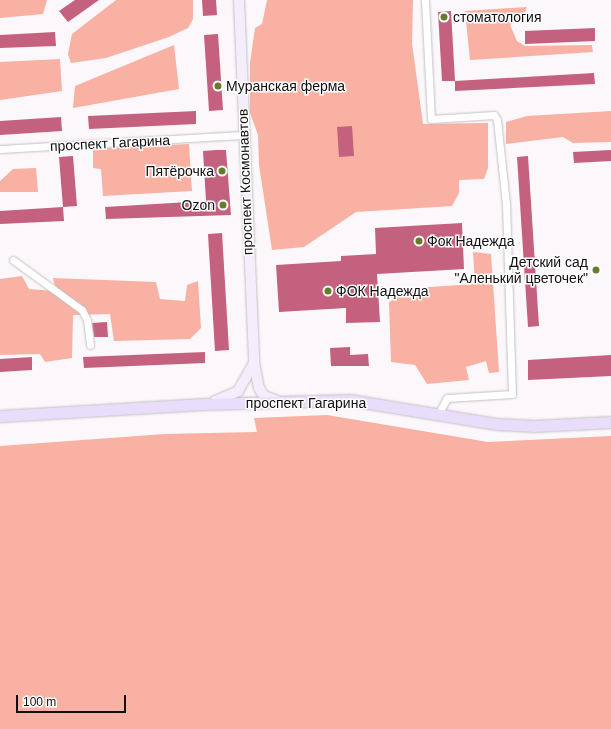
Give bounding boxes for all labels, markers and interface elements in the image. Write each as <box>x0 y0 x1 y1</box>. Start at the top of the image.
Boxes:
place label: стоматология <box>453 9 541 25</box>
marker: стоматология <box>438 11 450 23</box>
place label: Муранская ферма <box>226 78 345 94</box>
marker: Муранская ферма <box>213 81 223 91</box>
street label: проспект Космонавтов <box>234 108 256 256</box>
street label: проспект Гагарина <box>49 131 171 155</box>
place label: Пятёрочка <box>145 163 214 179</box>
marker: Пятёрочка <box>217 166 227 176</box>
place label: Ozon <box>182 197 215 213</box>
marker: Ozon <box>218 200 228 210</box>
place label: Фок Надежда <box>427 233 514 249</box>
marker: Фок Надежда <box>414 236 424 246</box>
place label: Детский сад "Аленький цветочек" <box>455 254 588 286</box>
marker: Детский сад "Аленький цветочек" <box>591 265 601 275</box>
place label: ФОК Надежда <box>336 283 429 299</box>
marker: ФОК Надежда <box>323 286 333 296</box>
street label: проспект Гагарина <box>246 395 366 411</box>
scale bar <box>18 687 128 713</box>
text: 100 m <box>23 695 56 709</box>

